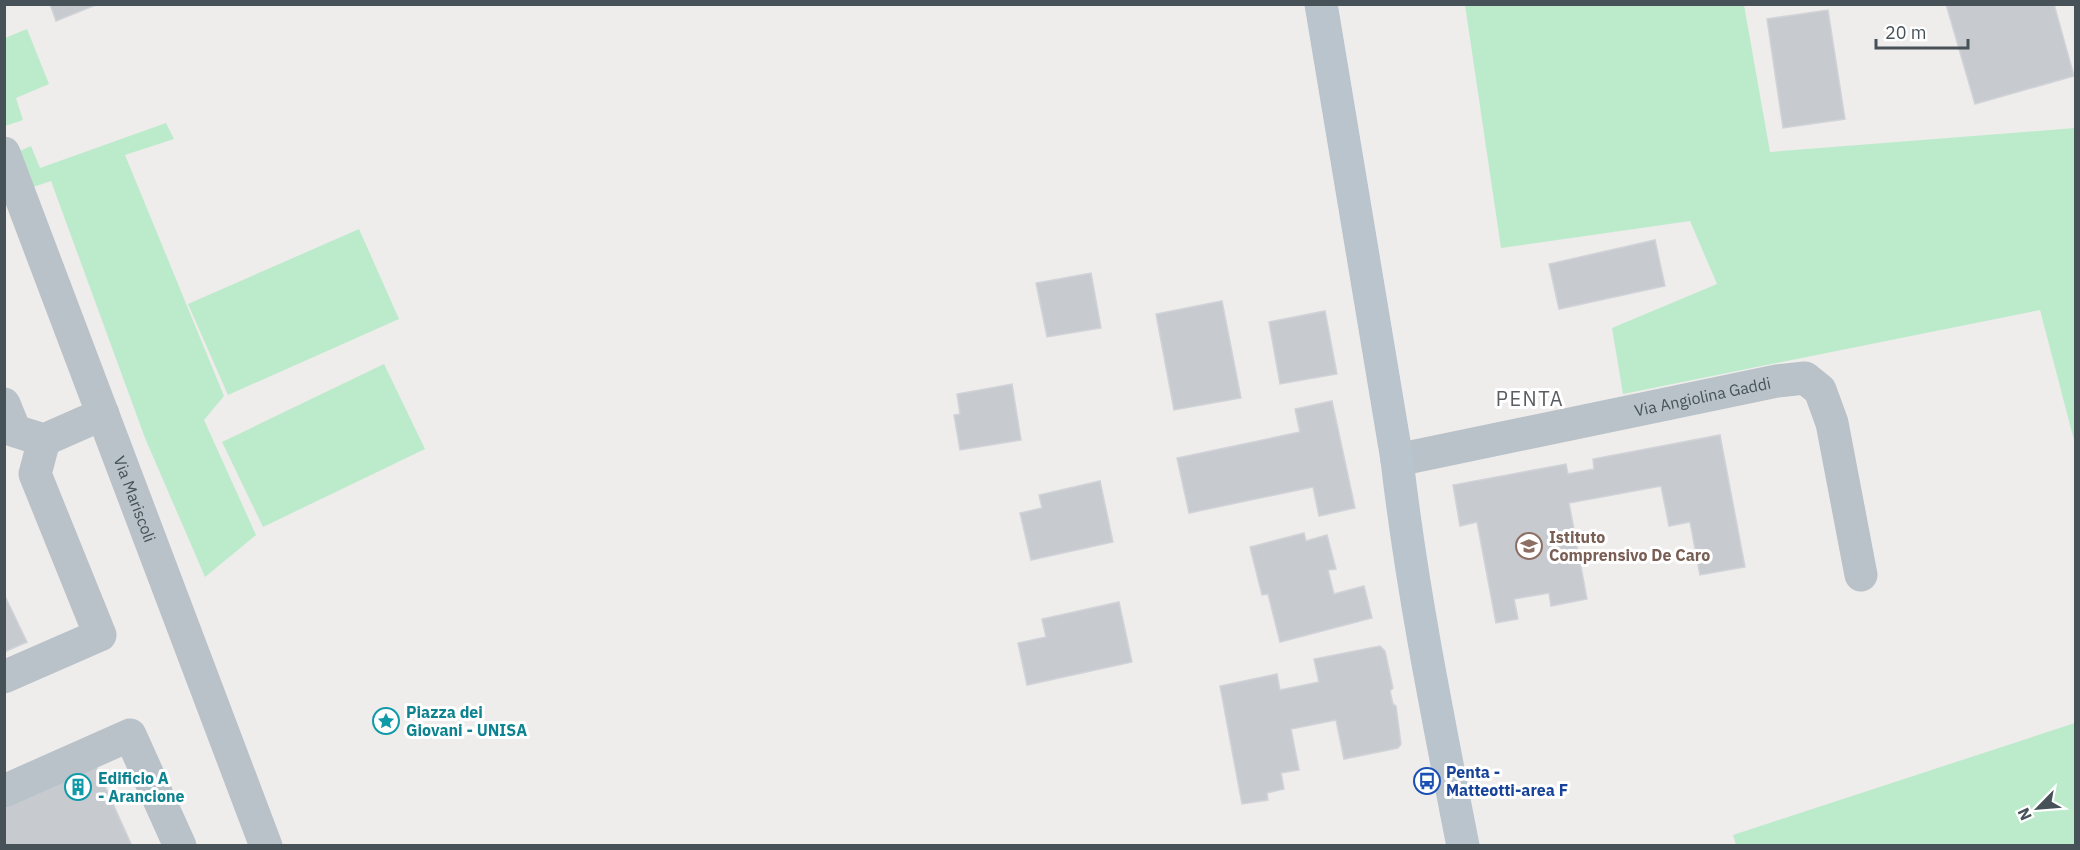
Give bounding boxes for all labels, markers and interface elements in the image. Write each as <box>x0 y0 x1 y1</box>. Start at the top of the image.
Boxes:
scale bar <box>1876 12 1968 50</box>
text: 20 m <box>1885 21 1927 44</box>
street label: Via Angiolina Gaddi <box>1632 373 1773 420</box>
district label: PENTA <box>1496 385 1564 412</box>
street label: Via Mariscoli <box>109 453 160 545</box>
place label: Istituto Comprensivo De Caro <box>1549 527 1710 565</box>
school or university icon: Istituto Comprensivo De Caro <box>1514 531 1544 561</box>
place label: Piazza dei Giovani - UNISA <box>406 702 527 740</box>
place icon: Piazza dei Giovani - UNISA <box>371 706 401 736</box>
place label: Penta - Matteotti-area F <box>1446 762 1568 800</box>
bus stop icon: Penta - Matteotti-area F <box>1412 766 1442 796</box>
place label: Edificio A - Arancione <box>98 768 184 806</box>
building icon: Edificio A - Arancione <box>63 772 93 802</box>
north arrow <box>2008 778 2068 838</box>
text: N <box>2013 805 2036 824</box>

